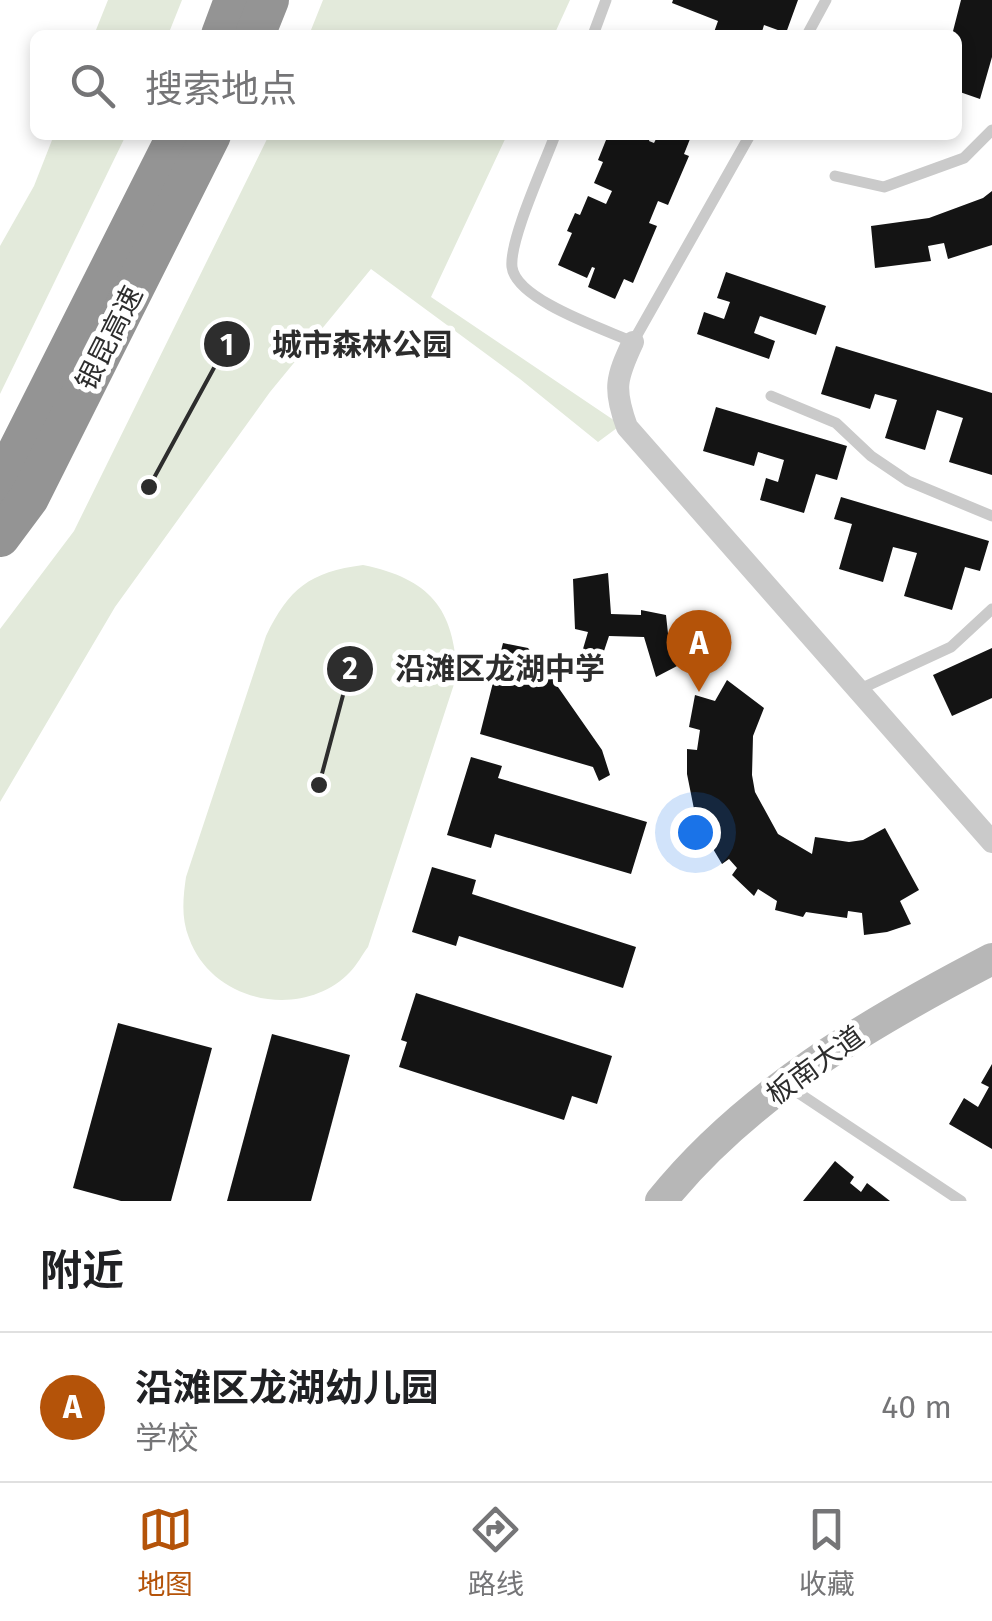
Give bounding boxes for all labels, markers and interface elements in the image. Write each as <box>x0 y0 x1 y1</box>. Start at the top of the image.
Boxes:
search box <box>30 30 962 140</box>
icon: search <box>65 58 120 113</box>
text: 搜索地点 <box>145 66 297 112</box>
street label: 银昆高速 <box>69 281 150 396</box>
callout: 城市森林公园 <box>202 314 472 374</box>
text: 1 <box>220 327 234 363</box>
text: 城市森林公园 <box>272 327 452 363</box>
pin: A <box>666 610 732 692</box>
callout: 沿滩区龙湖中学 <box>325 639 625 699</box>
text: 2 <box>342 651 358 687</box>
text: 沿滩区龙湖中学 <box>395 651 605 687</box>
your location <box>670 807 721 858</box>
street label: 板南大道 <box>760 1019 870 1112</box>
text: 附近 <box>40 1246 124 1296</box>
text: 沿滩区龙湖幼儿园 <box>135 1365 439 1411</box>
text: A <box>63 1388 82 1426</box>
text: 40 m <box>881 1388 952 1426</box>
text: 学校 <box>135 1419 199 1457</box>
tab: 地图 <box>137 1502 193 1602</box>
tab: 路线 <box>468 1502 524 1602</box>
tab: 收藏 <box>799 1502 855 1602</box>

